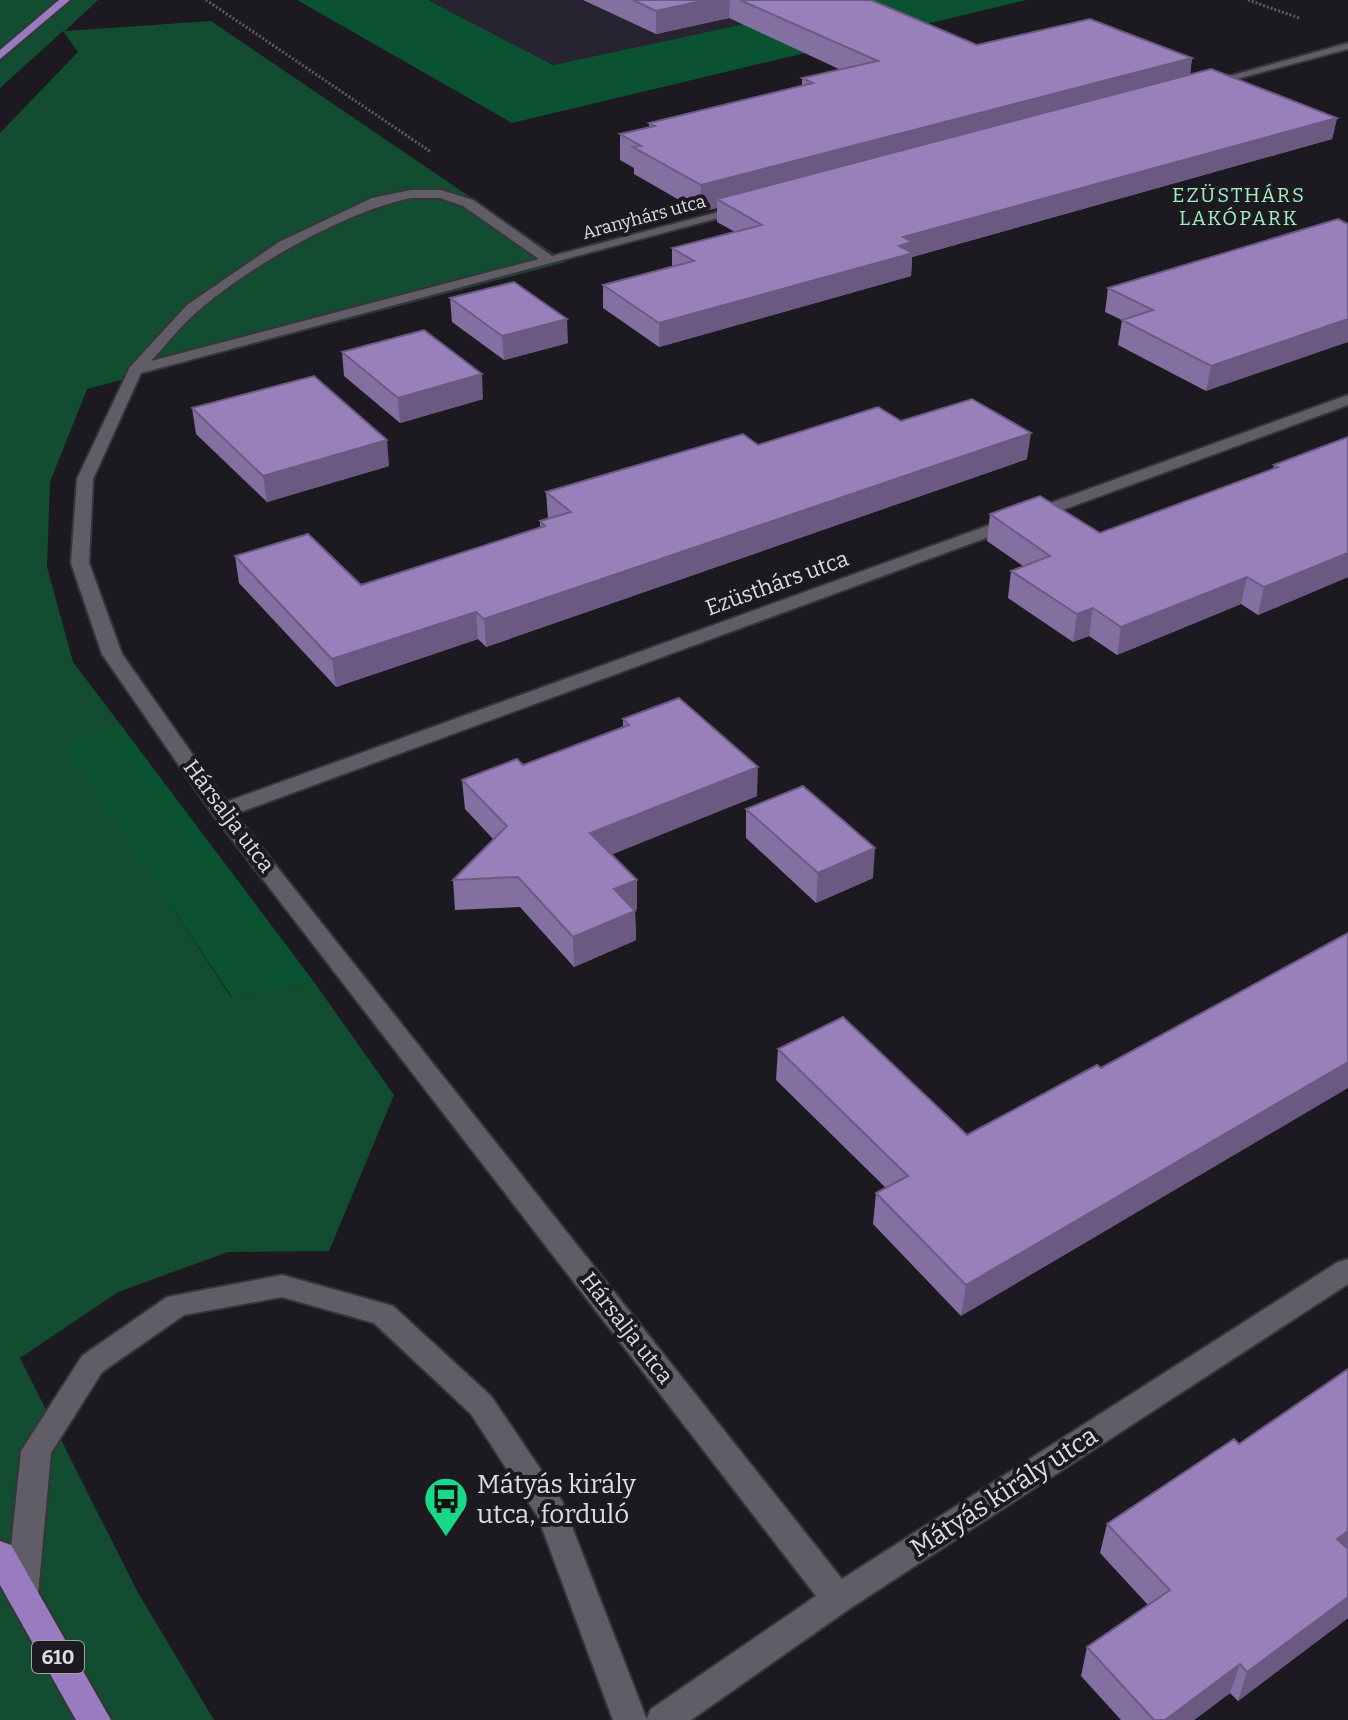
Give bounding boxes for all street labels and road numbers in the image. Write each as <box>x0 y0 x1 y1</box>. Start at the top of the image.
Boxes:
street label: Aranyhárs utca <box>580 190 708 244</box>
street label: Ezüsthárs utca <box>702 545 852 621</box>
street label: Hársalja utca <box>178 754 280 878</box>
street label: Hársalja utca <box>575 1267 679 1389</box>
street label: Mátyás király utca <box>905 1420 1103 1564</box>
road number: 610 <box>32 1641 84 1673</box>

